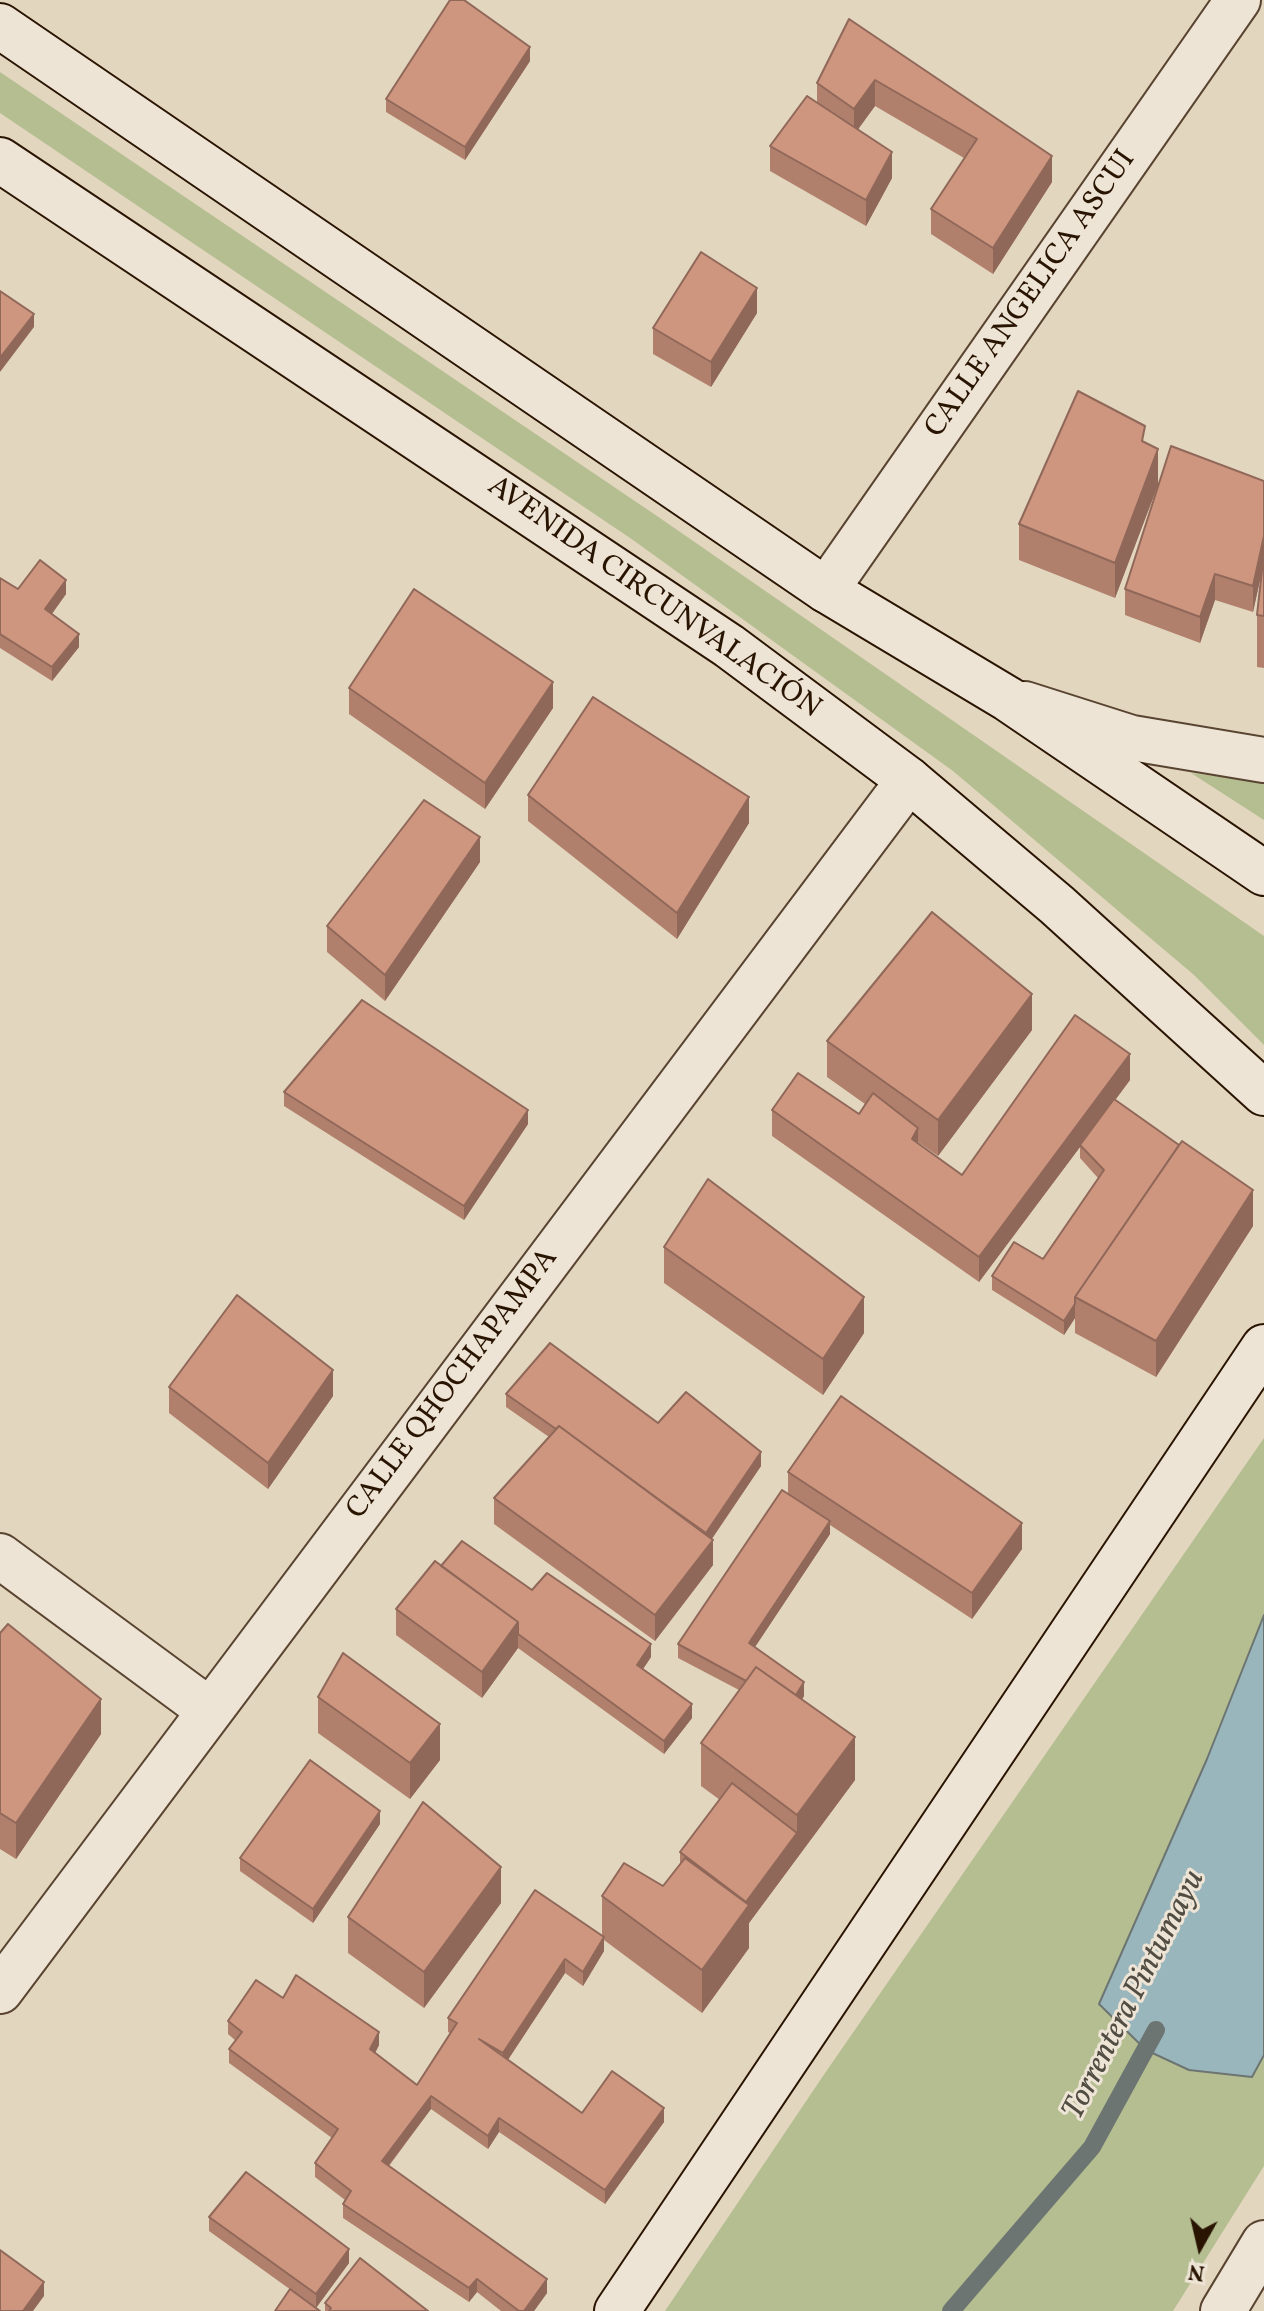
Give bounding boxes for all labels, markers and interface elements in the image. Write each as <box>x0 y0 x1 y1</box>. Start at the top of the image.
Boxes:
street label: CALLE ANGELICA ASCUI <box>919 144 1145 446</box>
street label: AVENIDA CIRCUNVALACIÓN <box>479 470 827 728</box>
street label: CALLE QHOCHAPAMPA <box>340 1243 568 1527</box>
water label: Torrentera Pintumayu <box>1056 1865 1216 2127</box>
north arrow <box>1160 2207 1240 2287</box>
text: N <box>1187 2255 1207 2288</box>

